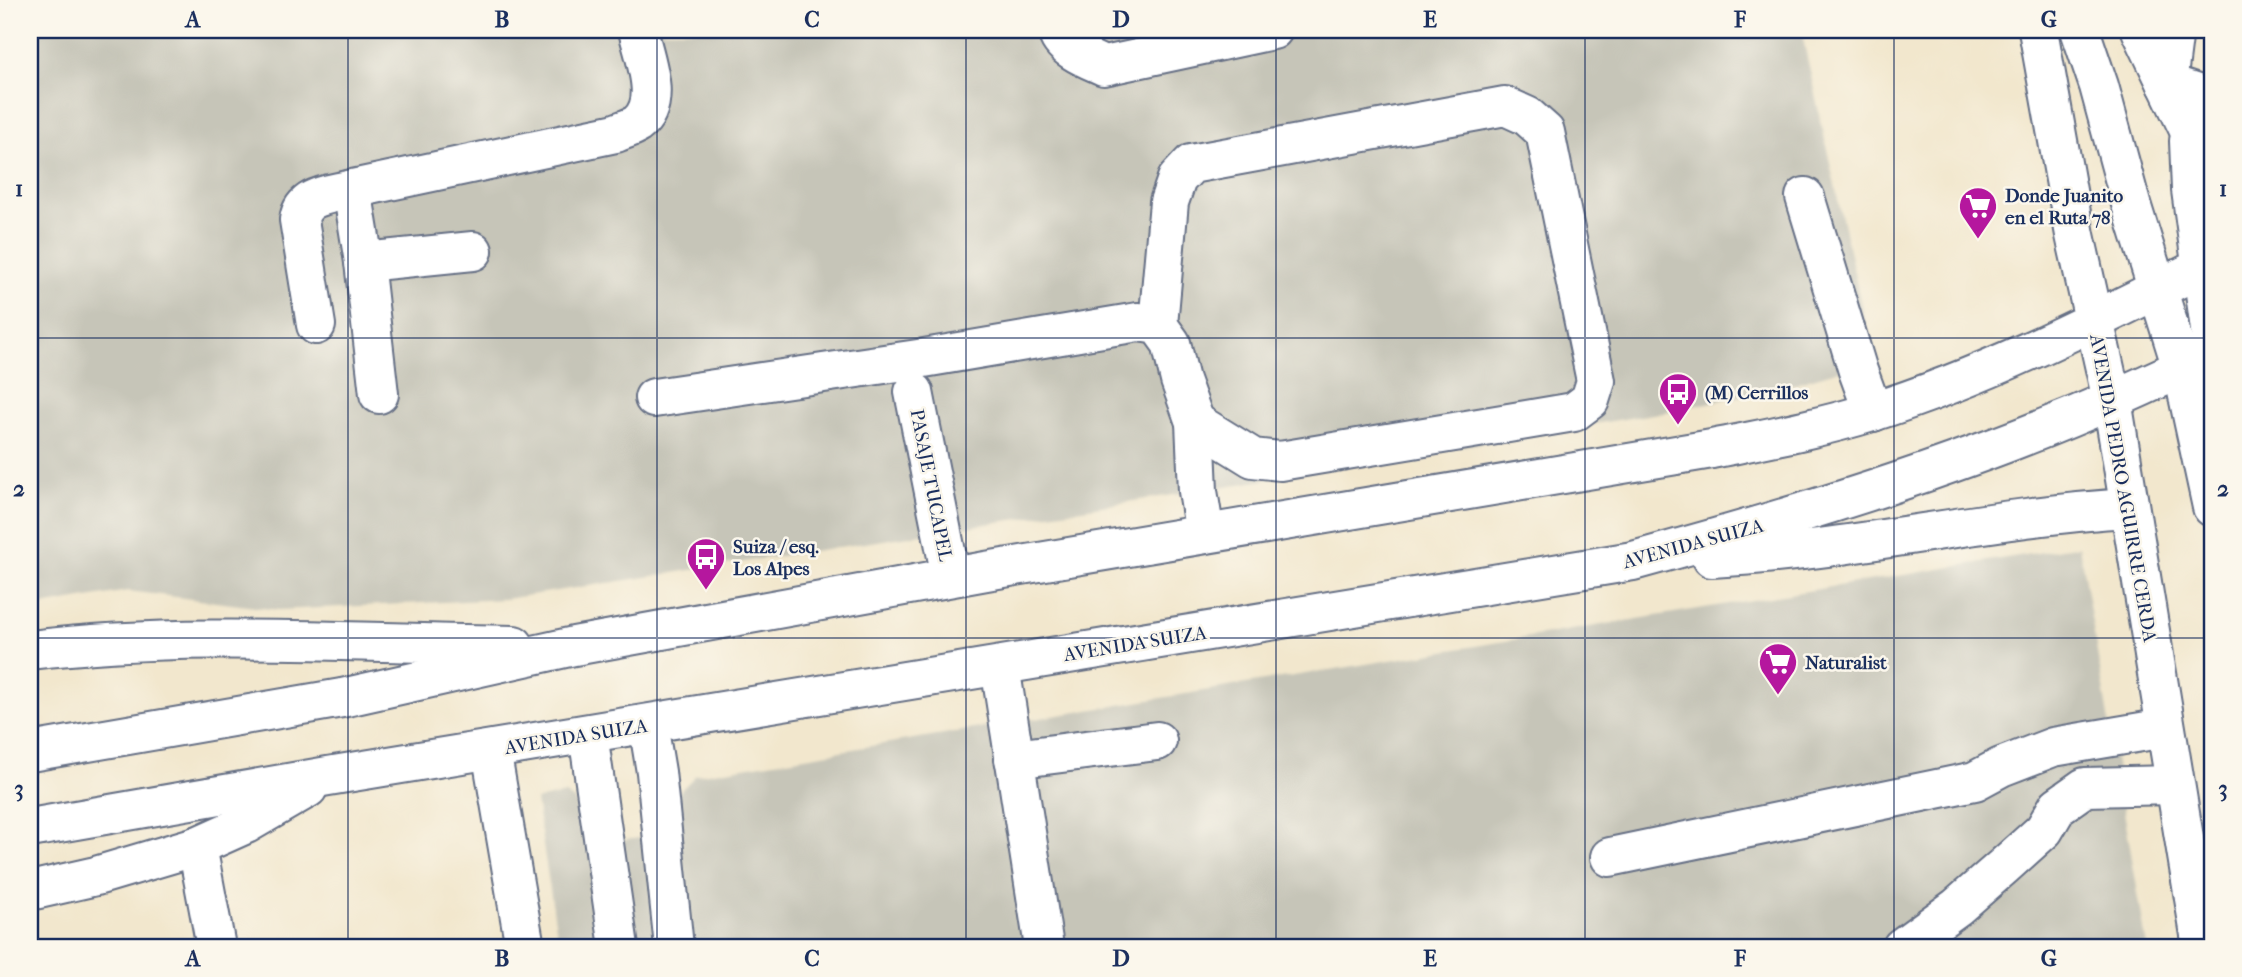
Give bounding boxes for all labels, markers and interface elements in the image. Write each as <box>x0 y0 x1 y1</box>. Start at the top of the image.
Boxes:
text: A <box>184 6 202 33</box>
text: B <box>495 6 510 33</box>
text: C <box>804 6 820 33</box>
text: D <box>1112 6 1130 33</box>
text: E <box>1423 6 1437 33</box>
text: F <box>1733 6 1747 33</box>
text: G <box>2041 6 2057 33</box>
text: 1 <box>15 175 23 202</box>
text: 1 <box>2219 175 2227 202</box>
supermarket icon: Donde Juanito en el Ruta 78 <box>1957 185 1999 240</box>
place label: Donde Juanito en el Ruta 78 <box>2005 185 2123 229</box>
street label: AVENIDA PEDRO AGUIRRE CERDA <box>2085 332 2161 644</box>
bus stop icon: (M) Cerrillos <box>1657 371 1699 426</box>
place label: (M) Cerrillos <box>1705 382 1808 404</box>
street label: PASAJE TUCAPEL <box>905 407 957 564</box>
text: 2 <box>13 475 25 502</box>
text: 2 <box>2217 475 2229 502</box>
street label: AVENIDA SUIZA <box>1620 514 1767 574</box>
bus stop icon: Suiza / esq. Los Alpes <box>685 536 727 591</box>
place label: Suiza / esq. Los Alpes <box>733 536 819 580</box>
street label: AVENIDA SUIZA <box>1061 622 1209 666</box>
supermarket icon: Naturalist <box>1757 641 1799 696</box>
place label: Naturalist <box>1805 652 1887 674</box>
street label: AVENIDA SUIZA <box>502 715 650 759</box>
text: 3 <box>14 775 24 802</box>
text: 3 <box>2218 775 2228 802</box>
text: A <box>184 945 202 972</box>
text: B <box>495 945 510 972</box>
text: C <box>804 945 820 972</box>
text: D <box>1112 945 1130 972</box>
text: E <box>1423 945 1437 972</box>
text: F <box>1733 945 1747 972</box>
text: G <box>2041 945 2057 972</box>

